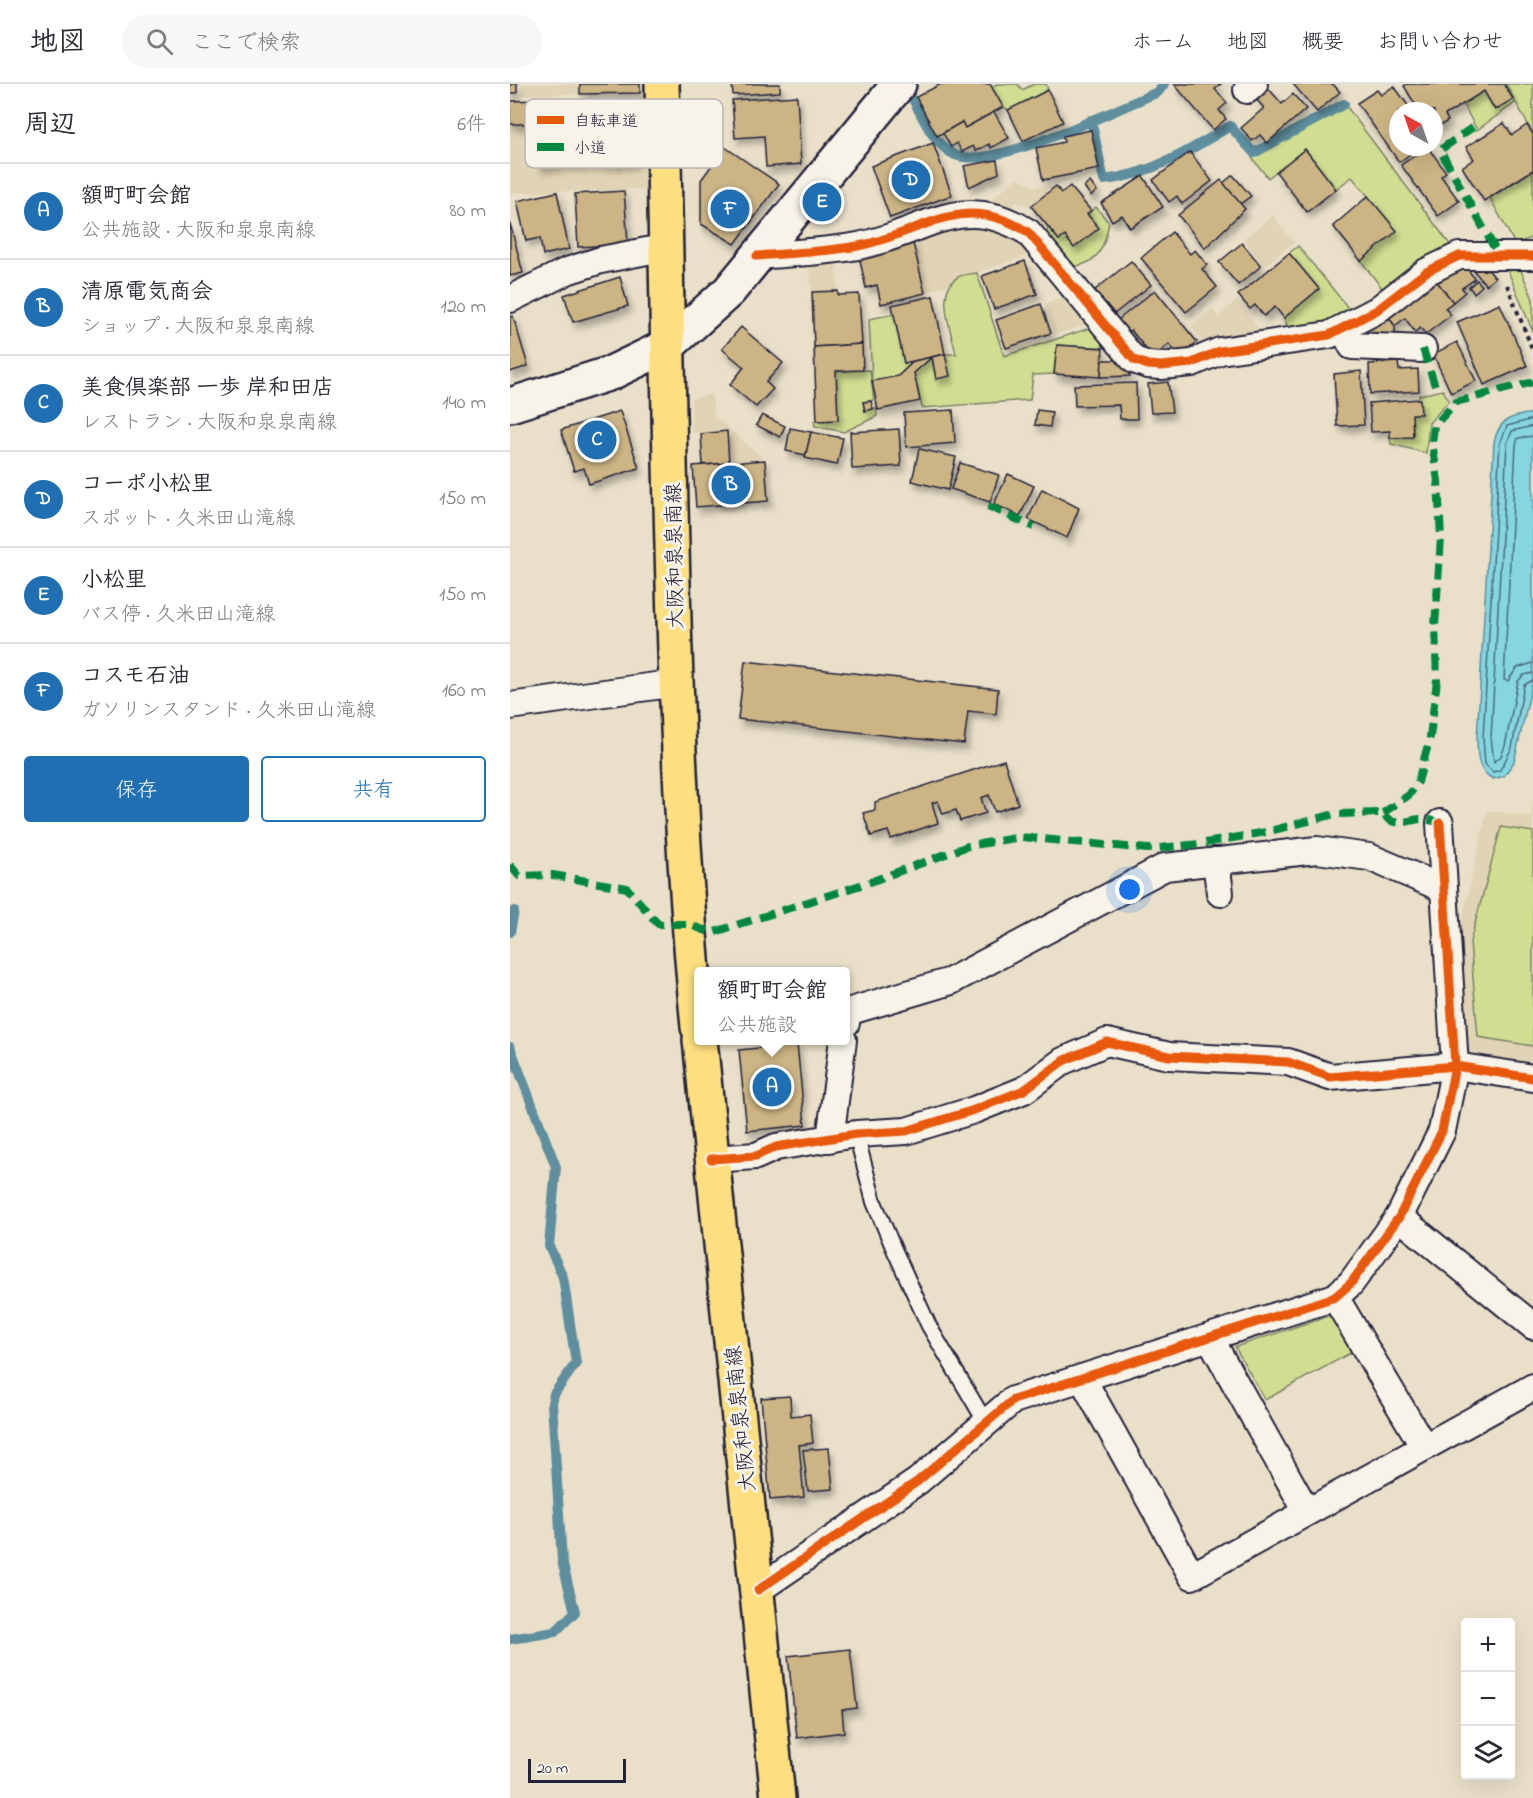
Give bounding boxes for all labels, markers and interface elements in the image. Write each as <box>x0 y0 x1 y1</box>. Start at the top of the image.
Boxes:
search box <box>122 14 542 68</box>
text: 地図 <box>30 23 86 64</box>
icon: search <box>143 25 176 58</box>
text: ここで検索 <box>191 28 301 60</box>
text: ホーム <box>1132 28 1194 58</box>
text: 地図 <box>1227 28 1269 58</box>
text: 概要 <box>1302 28 1344 58</box>
text: お問い合わせ <box>1377 28 1503 58</box>
legend <box>525 99 723 168</box>
north arrow <box>1389 102 1443 156</box>
text: 周辺 <box>24 107 76 145</box>
text: 自転車道 <box>574 110 638 134</box>
text: 6件 <box>457 111 486 140</box>
text: 小道 <box>574 137 606 161</box>
pin: D <box>892 158 930 202</box>
pin: E <box>802 180 842 224</box>
text: 額町町会館 <box>81 181 191 213</box>
pin: F <box>710 186 750 232</box>
text: A <box>37 197 50 226</box>
text: 80 m <box>449 197 486 226</box>
text: 公共施設 · 大阪和泉泉南線 <box>81 217 315 246</box>
text: 清原電気商会 <box>81 277 213 309</box>
text: B <box>37 293 50 322</box>
text: 120 m <box>441 293 486 322</box>
text: ショップ · 大阪和泉泉南線 <box>81 313 314 342</box>
text: 美食倶楽部 一歩 岸和田店 <box>81 373 334 405</box>
text: C <box>38 389 49 418</box>
text: 140 m <box>442 389 486 418</box>
text: レストラン · 大阪和泉泉南線 <box>81 409 337 438</box>
pin: C <box>578 418 616 462</box>
pin: B <box>712 462 750 508</box>
text: コーポ小松里 <box>81 469 213 501</box>
street label: 大阪和泉泉南線 <box>660 482 692 630</box>
text: D <box>36 485 51 514</box>
text: 150 m <box>439 485 486 514</box>
text: スポット · 久米田山滝線 <box>81 505 295 534</box>
text: 小松里 <box>81 565 147 597</box>
text: E <box>37 581 50 610</box>
text: 150 m <box>439 581 486 610</box>
text: バス停 · 久米田山滝線 <box>81 601 275 630</box>
text: コスモ石油 <box>81 661 190 693</box>
text: F <box>37 677 50 706</box>
text: 160 m <box>442 677 486 706</box>
text: ガソリンスタンド · 久米田山滝線 <box>81 697 376 726</box>
button: 保存 <box>24 756 249 822</box>
button: 共有 <box>261 756 486 822</box>
your location <box>1115 875 1144 904</box>
popup <box>694 967 850 1045</box>
text: 額町町会館 <box>717 976 827 1008</box>
text: 公共施設 <box>717 1012 797 1041</box>
pin: A <box>752 1064 792 1110</box>
street label: 大阪和泉泉南線 <box>719 1344 765 1493</box>
map controls <box>1461 1618 1515 1780</box>
button: + <box>1461 1618 1515 1672</box>
button: − <box>1461 1672 1515 1726</box>
button: layers <box>1461 1726 1515 1780</box>
scale bar <box>528 1756 626 1784</box>
text: 20 m <box>537 1757 568 1781</box>

